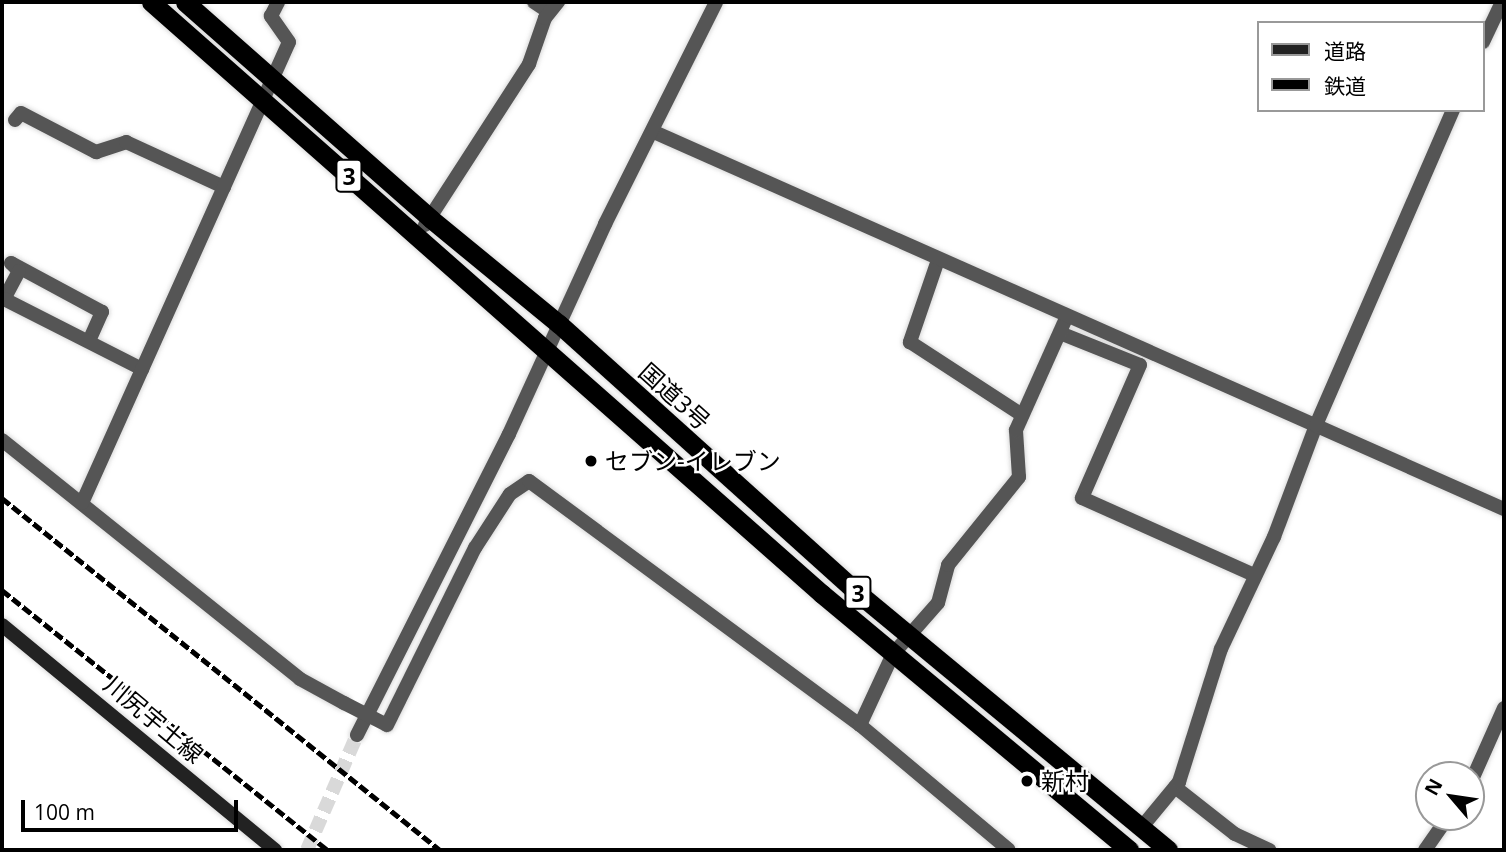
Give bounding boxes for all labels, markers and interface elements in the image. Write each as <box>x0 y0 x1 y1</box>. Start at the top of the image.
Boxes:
legend <box>1258 21 1485 112</box>
text: 道路 <box>1324 37 1366 65</box>
text: 鉄道 <box>1324 72 1366 100</box>
road number: 3 <box>335 156 363 196</box>
street label: 国道3号 <box>634 357 716 435</box>
place label: セブン-イレブン <box>605 447 781 475</box>
marker: セブン-イレブン <box>583 453 599 469</box>
road number: 3 <box>844 573 872 612</box>
street label: 川尻宇土線 <box>99 669 209 769</box>
north arrow <box>1415 761 1485 831</box>
place label: 新村 <box>1041 767 1089 795</box>
marker: 新村 <box>1019 773 1035 789</box>
text: N <box>1418 774 1448 800</box>
scale bar <box>24 786 242 830</box>
text: 100 m <box>34 798 95 826</box>

